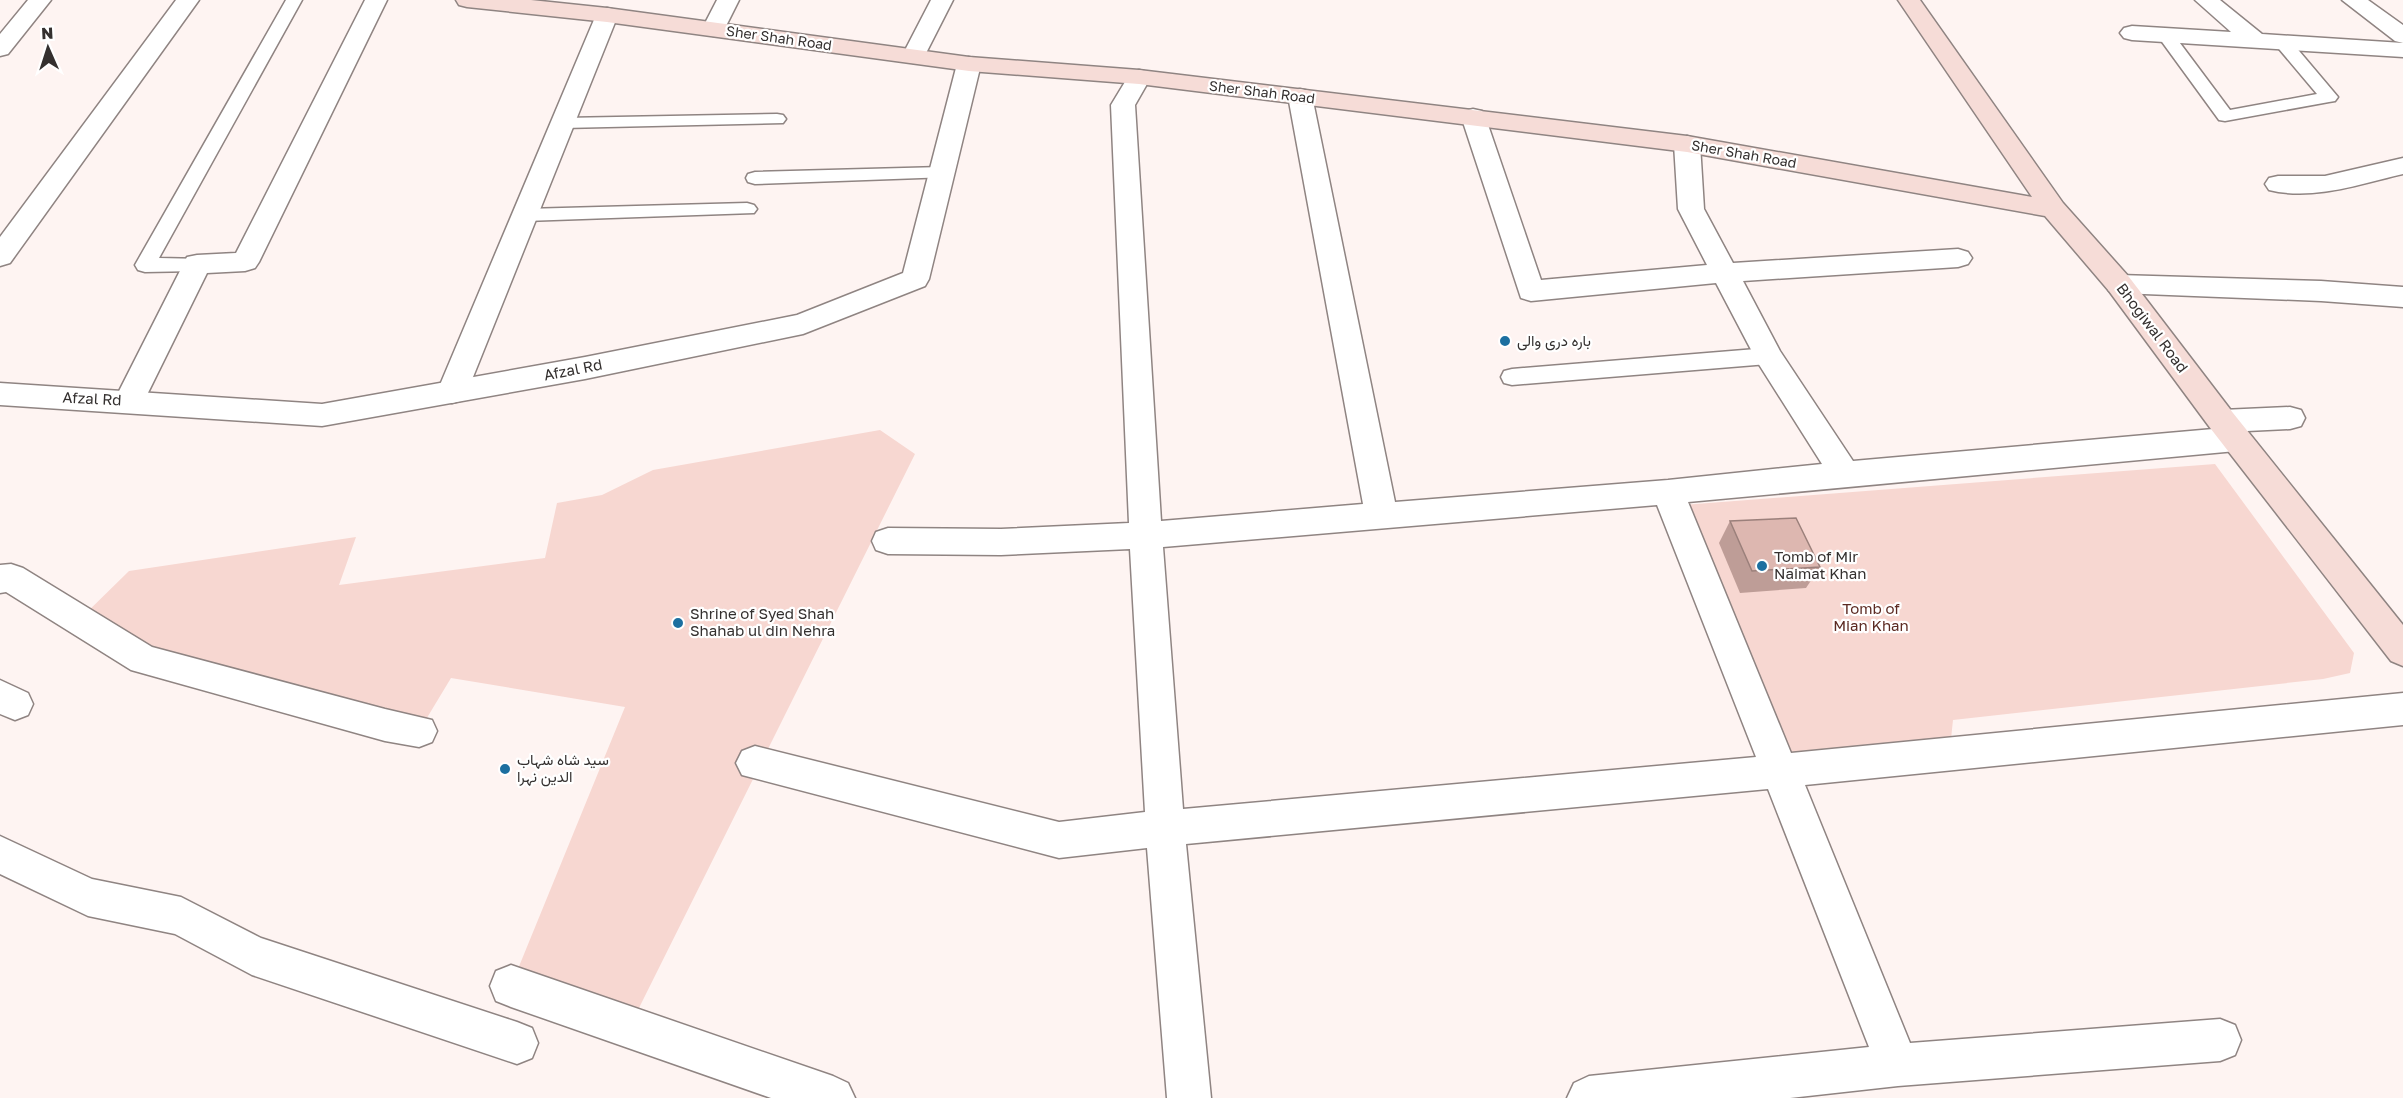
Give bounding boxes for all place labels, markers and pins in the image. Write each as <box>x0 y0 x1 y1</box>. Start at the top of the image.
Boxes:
place label: بارہ دری والی <box>1517 331 1591 351</box>
marker: بارہ دری والی <box>1498 334 1512 348</box>
place label: Tomb of Mir Naimat Khan <box>1774 547 1867 582</box>
marker: Tomb of Mir Naimat Khan <box>1755 559 1769 573</box>
place label: Shrine of Syed Shah Shahab ul din Nehra <box>690 604 835 639</box>
marker: Shrine of Syed Shah Shahab ul din Nehra <box>671 616 685 630</box>
place label: سید شاہ شہاب الدین نہرا <box>517 750 609 787</box>
marker: سید شاہ شہاب الدین نہرا <box>498 762 512 776</box>

